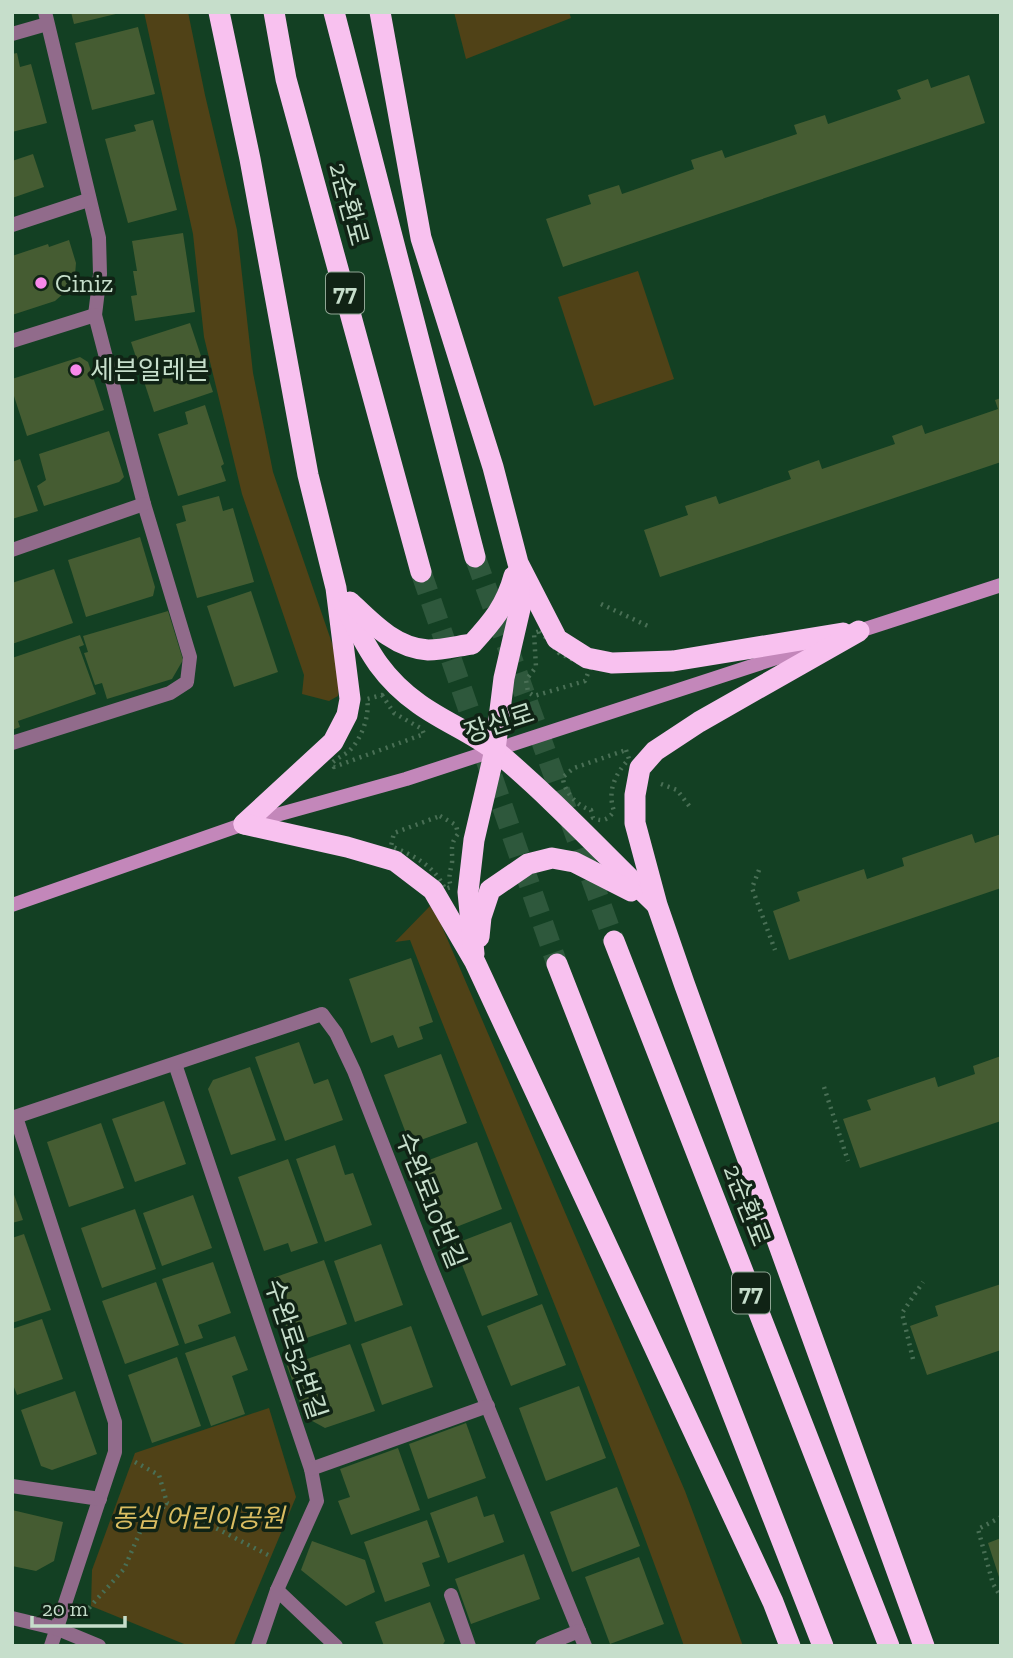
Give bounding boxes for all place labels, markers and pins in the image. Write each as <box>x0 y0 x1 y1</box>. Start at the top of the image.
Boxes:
place label: Ciniz <box>55 267 113 299</box>
marker: Ciniz <box>33 275 49 291</box>
place label: 세븐일레븐 <box>90 354 210 386</box>
marker: 세븐일레븐 <box>68 362 84 378</box>

